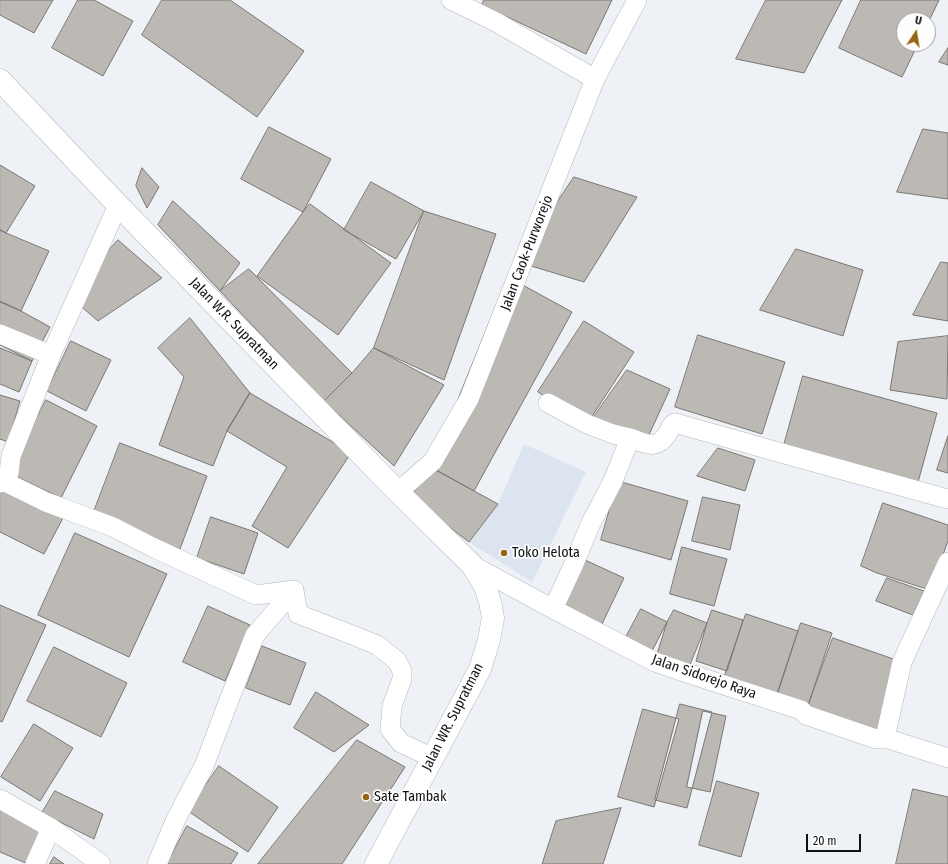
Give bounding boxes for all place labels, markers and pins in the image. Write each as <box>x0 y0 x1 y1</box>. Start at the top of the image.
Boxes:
place label: Toko Helota <box>512 545 580 561</box>
marker: Toko Helota <box>499 548 509 558</box>
place label: Sate Tambak <box>374 789 446 805</box>
marker: Sate Tambak <box>361 792 371 802</box>

